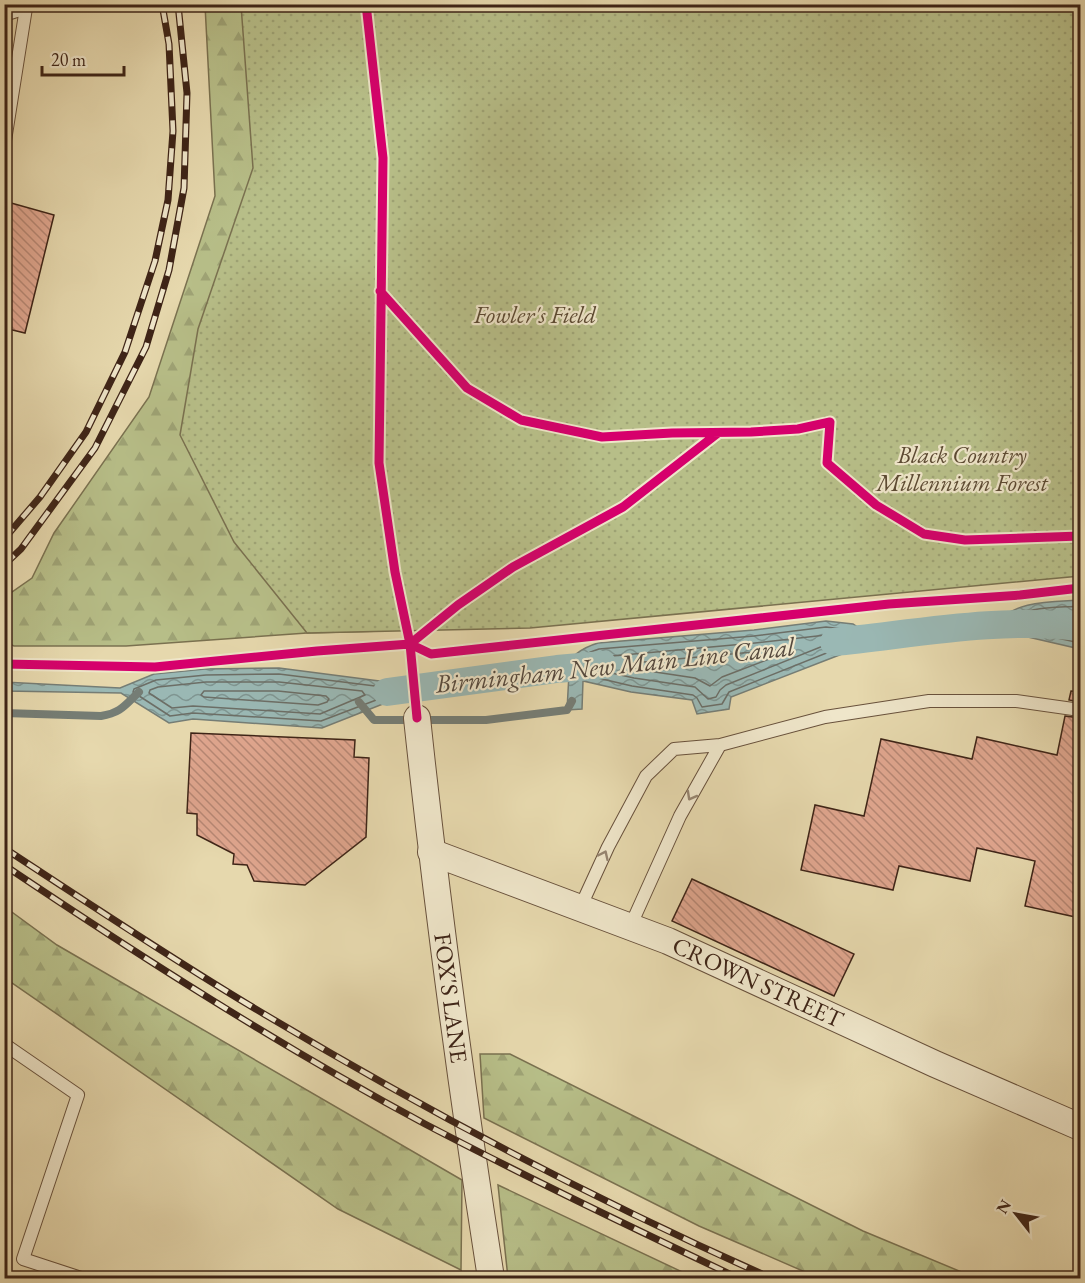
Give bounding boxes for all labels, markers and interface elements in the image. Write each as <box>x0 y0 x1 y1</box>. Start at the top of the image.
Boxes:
scale bar <box>42 39 124 77</box>
text: 20 m <box>51 48 86 71</box>
park label: Fowler's Field <box>473 299 597 330</box>
park label: Black Country Millennium Forest <box>874 439 1049 498</box>
water label: Birmingham New Main Line Canal <box>433 629 797 701</box>
one-way arrow <box>687 790 698 800</box>
one-way arrow <box>596 850 608 861</box>
street label: CROWN STREET <box>667 929 849 1035</box>
street label: FOX'S LANE <box>427 931 475 1065</box>
north arrow <box>986 1184 1046 1244</box>
text: N <box>991 1196 1016 1217</box>

